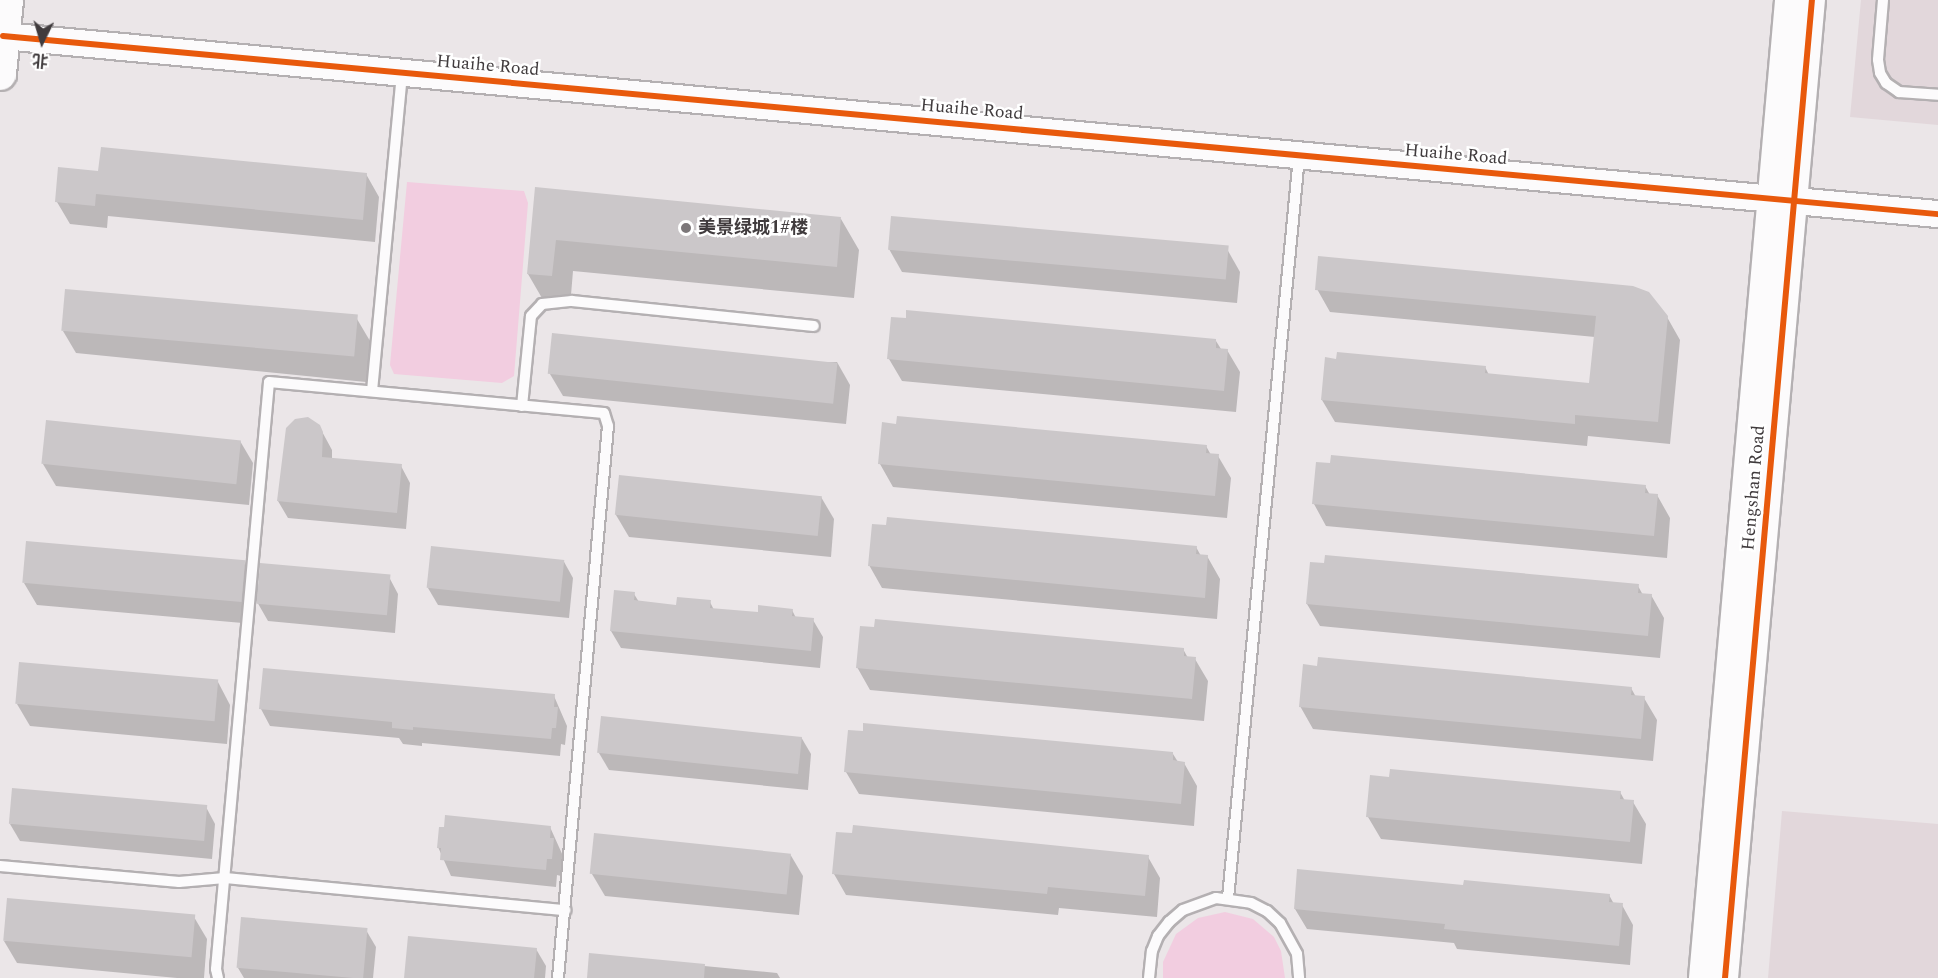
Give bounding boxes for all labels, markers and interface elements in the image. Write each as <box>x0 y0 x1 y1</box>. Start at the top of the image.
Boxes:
north arrow <box>12 12 72 72</box>
text: 北 <box>31 47 49 73</box>
street label: Huaihe Road <box>436 51 540 81</box>
street label: Huaihe Road <box>920 95 1024 125</box>
street label: Huaihe Road <box>1404 140 1508 170</box>
place label: 美景绿城1#楼 <box>698 217 808 239</box>
marker: 美景绿城1#楼 <box>679 221 693 235</box>
street label: Hengshan Road <box>1738 424 1770 552</box>

